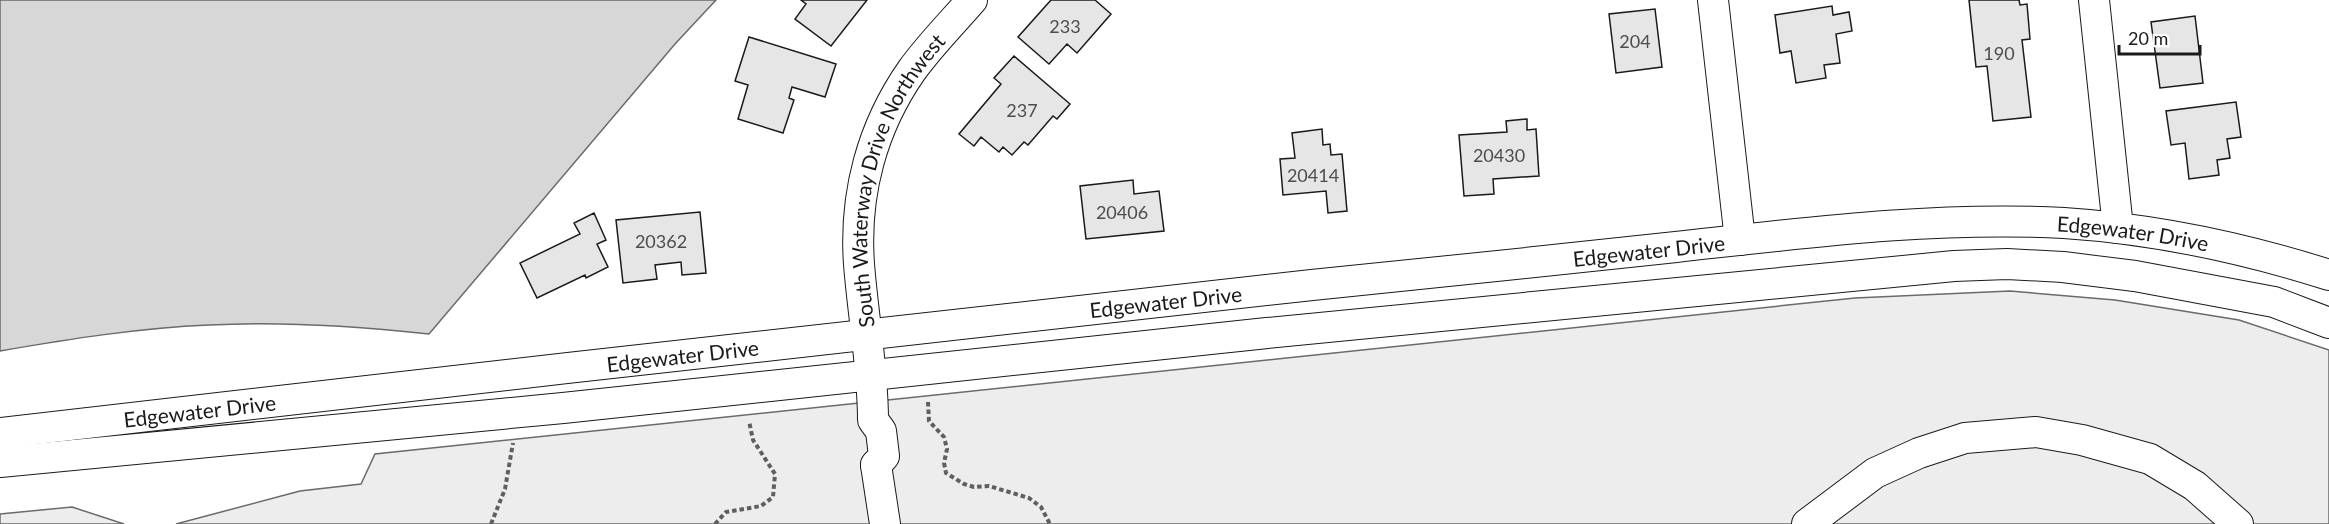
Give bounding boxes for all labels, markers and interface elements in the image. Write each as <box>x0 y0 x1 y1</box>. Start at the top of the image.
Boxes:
house number: 233 <box>1049 15 1081 37</box>
scale bar <box>2119 18 2200 56</box>
street label: South Waterway Drive Northwest <box>846 27 949 329</box>
text: 20 m <box>2128 27 2168 49</box>
house number: 204 <box>1619 30 1651 52</box>
house number: 190 <box>1983 42 2015 64</box>
house number: 237 <box>1006 99 1038 121</box>
house number: 20430 <box>1473 144 1525 166</box>
house number: 20414 <box>1287 164 1339 186</box>
house number: 20406 <box>1096 201 1148 223</box>
street label: Edgewater Drive <box>2056 210 2211 255</box>
street label: Edgewater Drive <box>1571 229 1726 270</box>
house number: 20362 <box>635 230 687 252</box>
street label: Edgewater Drive <box>1088 280 1243 322</box>
street label: Edgewater Drive <box>605 334 760 376</box>
street label: Edgewater Drive <box>122 389 277 431</box>

